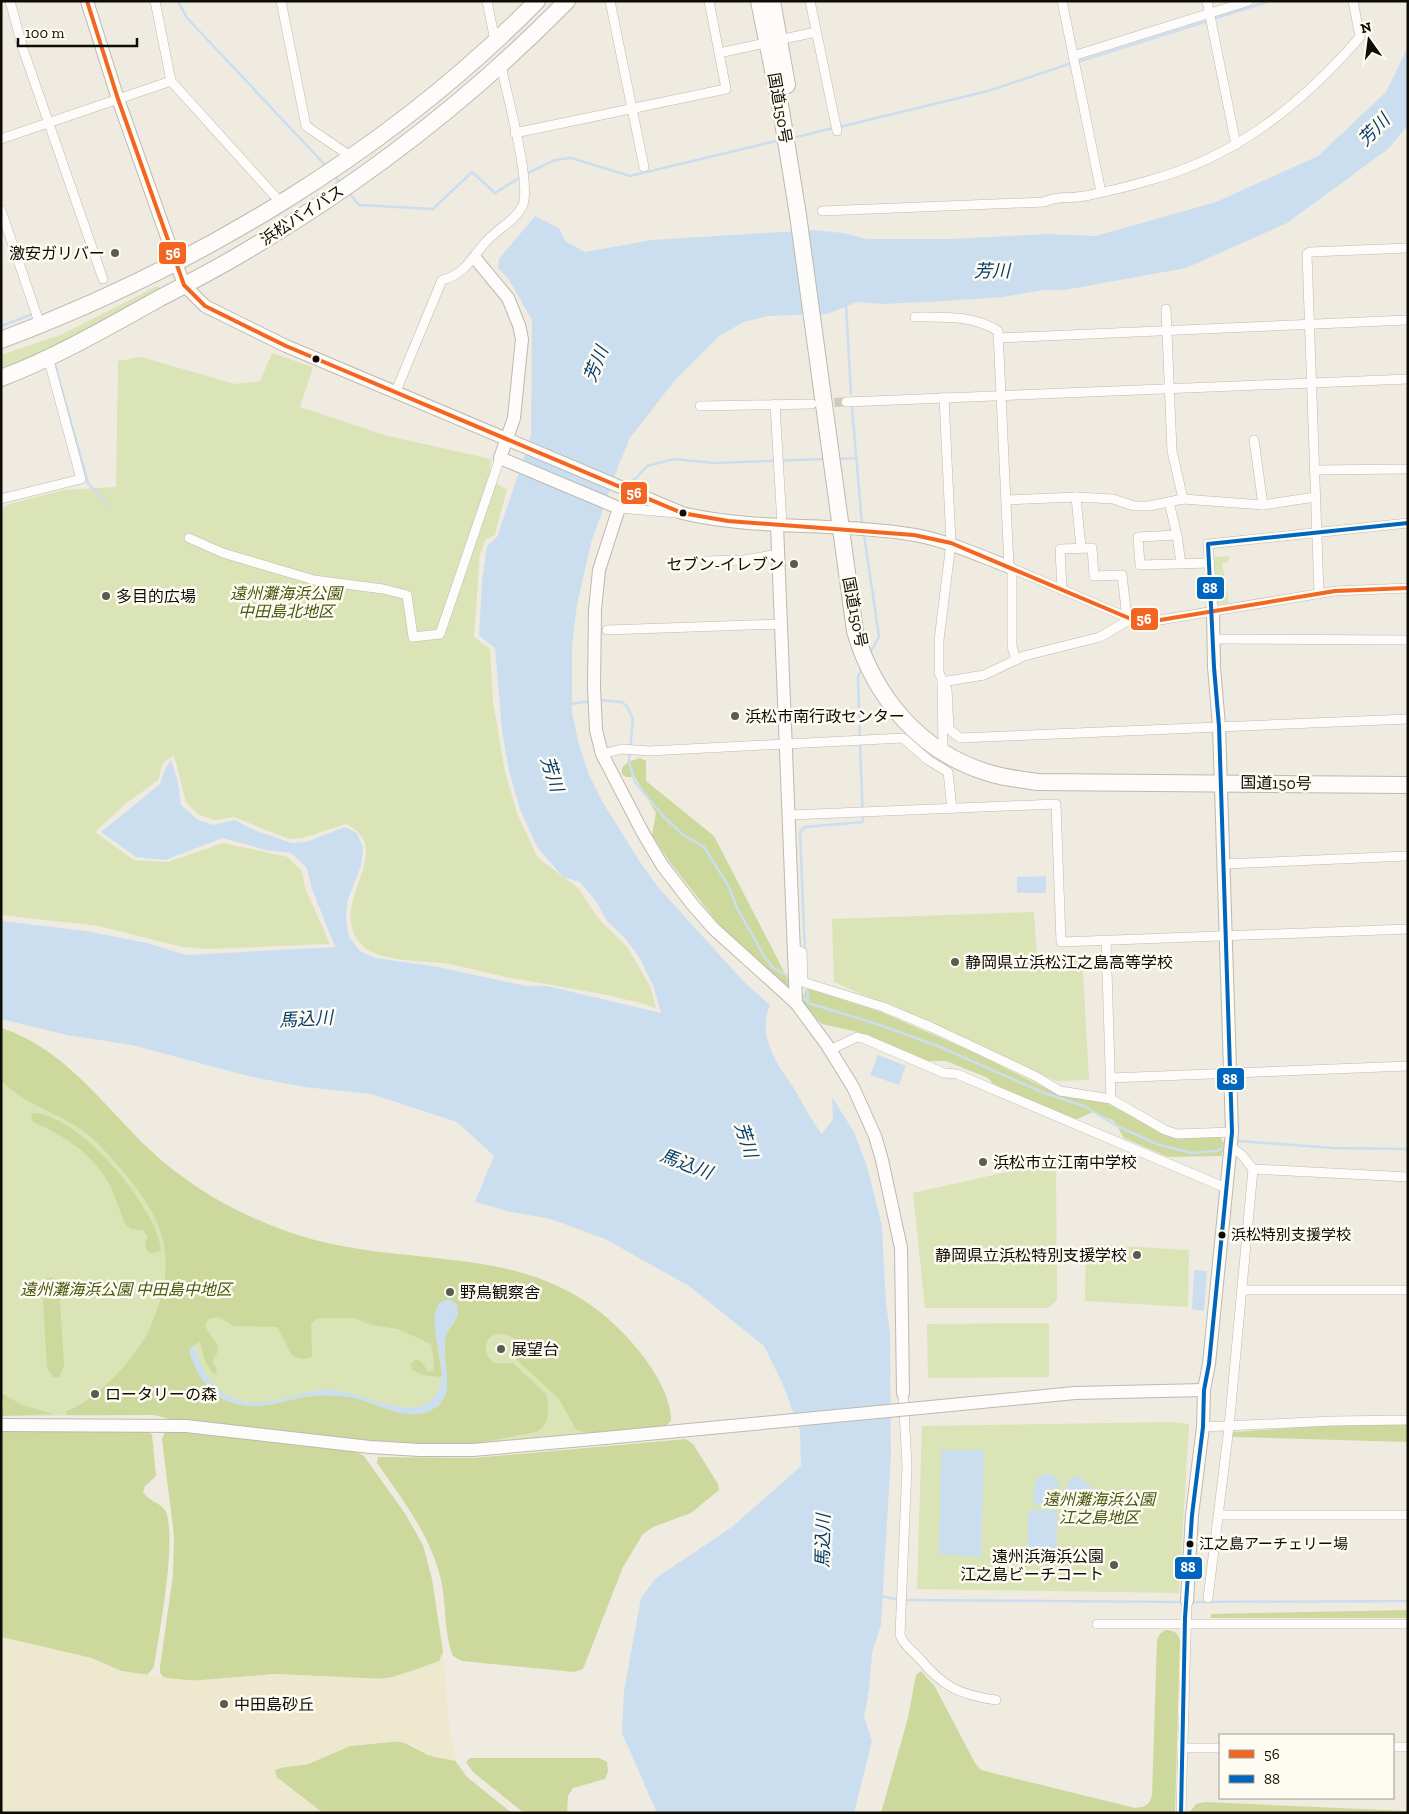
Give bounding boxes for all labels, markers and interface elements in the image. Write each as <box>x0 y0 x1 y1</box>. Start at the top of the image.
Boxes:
scale bar <box>18 15 136 47</box>
north arrow <box>1344 15 1394 65</box>
text: N <box>1359 18 1374 37</box>
text: 100 m <box>25 24 64 42</box>
street label: 国道150号 <box>764 71 796 145</box>
water label: 芳川 <box>1354 108 1396 151</box>
street label: 浜松バイパス <box>257 181 347 249</box>
line badge: 56 <box>158 241 187 265</box>
place label: 激安ガリバー <box>9 244 105 263</box>
text: 56 <box>166 245 181 262</box>
marker: 激安ガリバー <box>109 247 121 259</box>
water label: 芳川 <box>974 260 1012 282</box>
water label: 芳川 <box>579 341 614 385</box>
unlabelled marker <box>311 354 321 364</box>
line badge: 56 <box>620 481 648 505</box>
text: 56 <box>627 485 642 502</box>
unlabelled marker <box>678 508 688 518</box>
place label: セブン-イレブン <box>666 555 784 574</box>
marker: セブン-イレブン <box>788 558 800 570</box>
street label: 国道150号 <box>839 575 871 649</box>
line badge: 88 <box>1196 576 1225 600</box>
text: 88 <box>1202 580 1218 597</box>
park label: 遠州灘海浜公園 中田島北地区 <box>230 584 344 621</box>
place label: 多目的広場 <box>116 587 196 606</box>
marker: 多目的広場 <box>100 590 112 602</box>
line badge: 56 <box>1130 607 1159 631</box>
text: 56 <box>1137 611 1152 628</box>
place label: 浜松市南行政センター <box>745 707 905 726</box>
marker: 浜松市南行政センター <box>729 710 741 722</box>
water label: 芳川 <box>536 753 569 796</box>
street label: 国道150号 <box>1240 773 1312 793</box>
place label: 静岡県立浜松江之島高等学校 <box>965 953 1173 972</box>
marker: 静岡県立浜松江之島高等学校 <box>949 956 961 968</box>
water label: 馬込川 <box>278 1006 336 1031</box>
line badge: 88 <box>1216 1067 1245 1091</box>
text: 88 <box>1222 1071 1238 1088</box>
water label: 芳川 <box>730 1119 763 1162</box>
water label: 馬込川 <box>657 1144 717 1185</box>
place label: 浜松市立江南中学校 <box>993 1153 1137 1172</box>
marker: 浜松市立江南中学校 <box>977 1156 989 1168</box>
place label: 浜松特別支援学校 <box>1231 1226 1351 1244</box>
marker: 浜松特別支援学校 <box>1217 1230 1227 1240</box>
place label: 静岡県立浜松特別支援学校 <box>935 1246 1127 1265</box>
marker: 静岡県立浜松特別支援学校 <box>1131 1249 1143 1261</box>
park label: 遠州灘海浜公園 中田島中地区 <box>20 1280 234 1299</box>
place label: 野鳥観察舎 <box>460 1283 540 1302</box>
marker: 野鳥観察舎 <box>444 1286 456 1298</box>
place label: 展望台 <box>511 1340 559 1359</box>
marker: 展望台 <box>495 1343 507 1355</box>
place label: ロータリーの森 <box>105 1385 217 1404</box>
marker: ロータリーの森 <box>89 1388 101 1400</box>
park label: 遠州灘海浜公園 江之島地区 <box>1043 1490 1157 1527</box>
water label: 馬込川 <box>812 1512 835 1568</box>
place label: 江之島アーチェリー場 <box>1199 1535 1348 1553</box>
marker: 江之島アーチェリー場 <box>1185 1539 1195 1549</box>
place label: 遠州浜海浜公園 江之島ビーチコート <box>960 1547 1104 1584</box>
line badge: 88 <box>1174 1556 1203 1580</box>
marker: 遠州浜海浜公園 江之島ビーチコート <box>1108 1559 1120 1571</box>
text: 88 <box>1180 1559 1196 1576</box>
place label: 中田島砂丘 <box>234 1695 314 1714</box>
marker: 中田島砂丘 <box>218 1698 230 1710</box>
legend <box>1219 1734 1394 1799</box>
text: 56 <box>1264 1745 1280 1763</box>
text: 88 <box>1264 1770 1280 1788</box>

